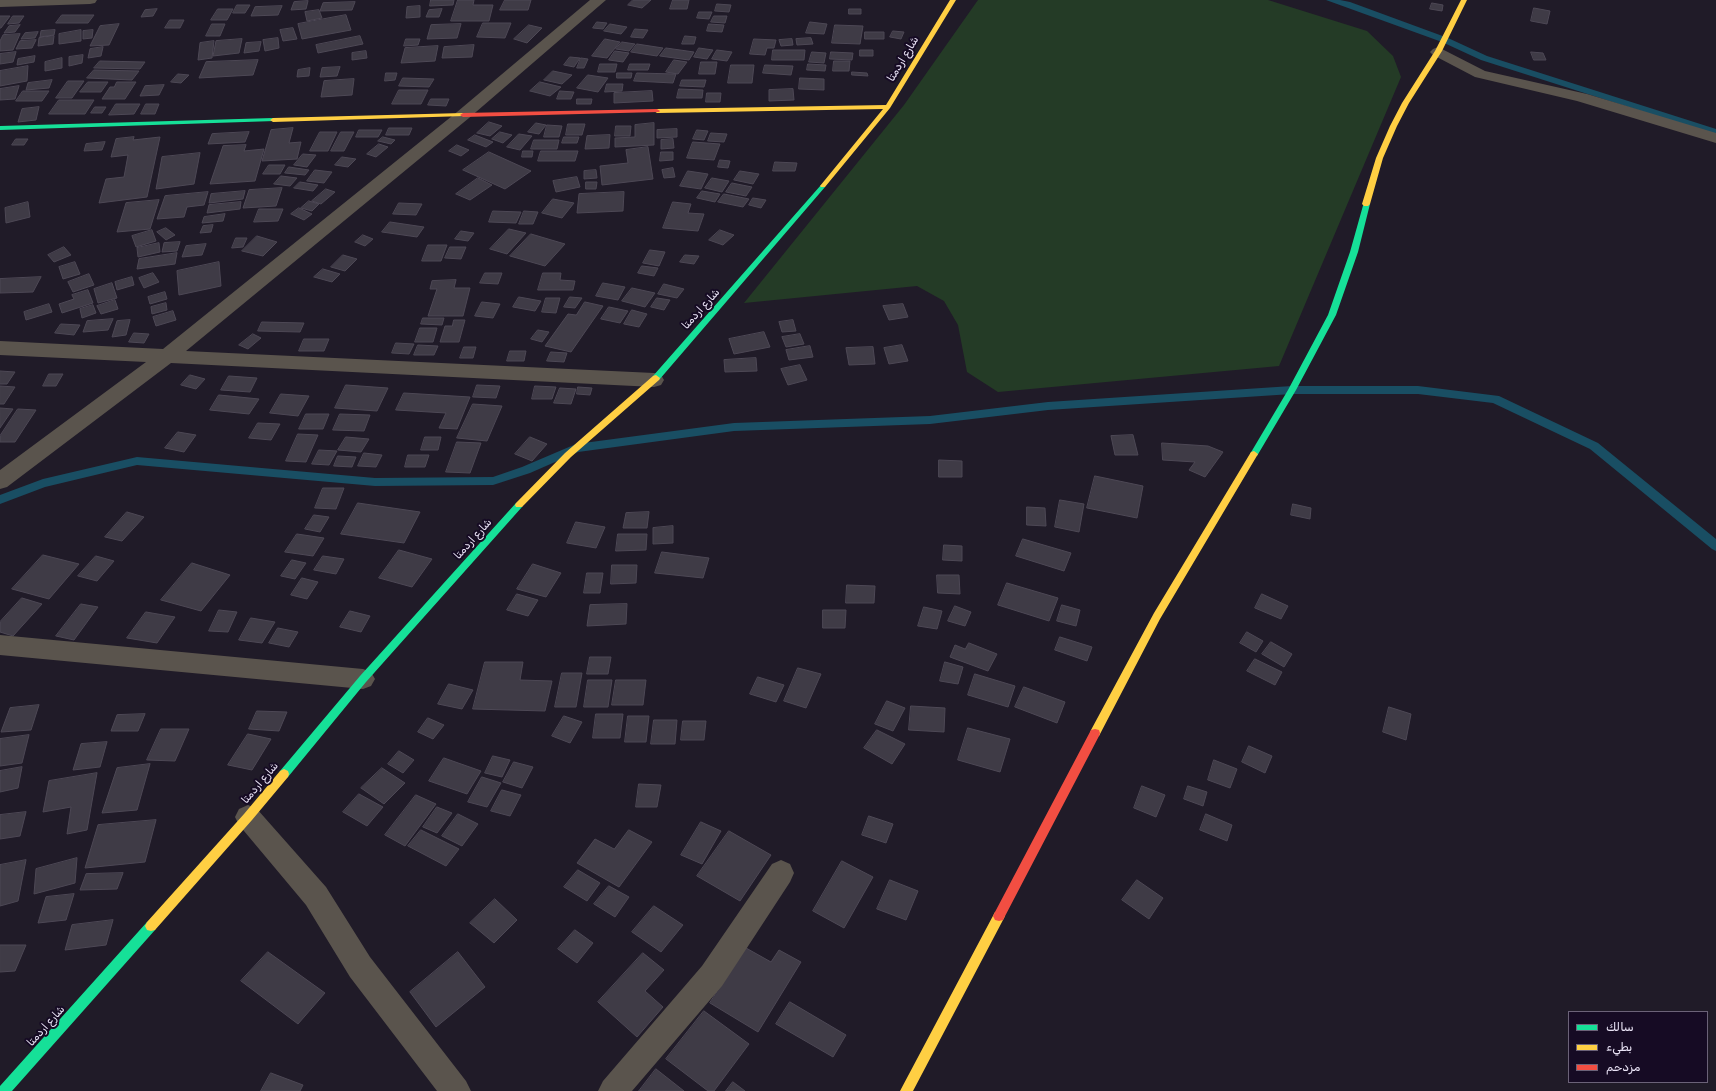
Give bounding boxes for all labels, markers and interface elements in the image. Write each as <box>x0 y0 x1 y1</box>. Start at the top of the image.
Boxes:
street label: شارع اردمتا <box>884 34 922 84</box>
street label: شارع اردمتا <box>679 286 723 332</box>
street label: شارع اردمتا <box>451 516 495 562</box>
street label: شارع اردمتا <box>239 759 281 807</box>
street label: شارع اردمتا <box>24 1003 68 1049</box>
legend <box>1568 1011 1708 1083</box>
text: سالك <box>1606 1020 1634 1034</box>
text: بطيء <box>1606 1040 1632 1054</box>
text: مزدحم <box>1606 1060 1640 1074</box>

